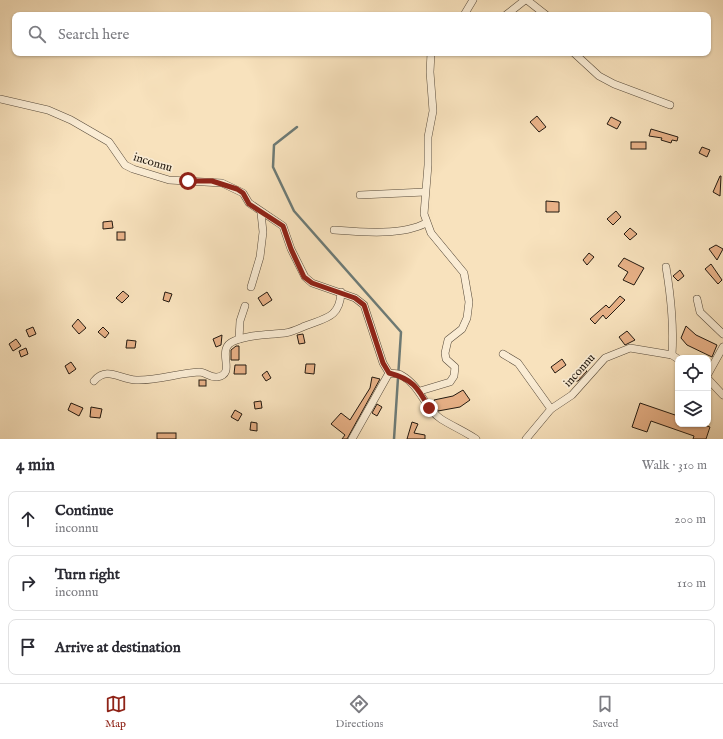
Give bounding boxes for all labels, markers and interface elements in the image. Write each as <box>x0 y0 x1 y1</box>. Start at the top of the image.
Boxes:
search box <box>12 12 711 56</box>
icon: search <box>26 23 48 45</box>
text: Search here <box>58 25 129 44</box>
street label: inconnu <box>131 149 174 176</box>
route start <box>179 172 197 190</box>
street label: inconnu <box>560 350 598 390</box>
map controls <box>675 355 711 427</box>
button: locate <box>675 355 711 391</box>
button: layers <box>675 391 711 427</box>
route end <box>420 399 438 417</box>
text: 4 min <box>16 455 55 476</box>
text: Walk · 310 m <box>642 457 707 474</box>
text: Continue <box>55 501 113 520</box>
icon: ahead <box>17 508 39 530</box>
text: 200 m <box>674 511 706 528</box>
text: inconnu <box>55 520 98 537</box>
text: Turn right <box>55 565 120 584</box>
icon: right <box>17 572 39 594</box>
text: 110 m <box>677 575 706 592</box>
text: inconnu <box>55 584 98 601</box>
icon: arrive <box>17 636 39 658</box>
text: Arrive at destination <box>55 638 181 657</box>
tab: Map <box>105 693 127 731</box>
tab: Directions <box>336 693 383 731</box>
tab: Saved <box>592 693 618 731</box>

